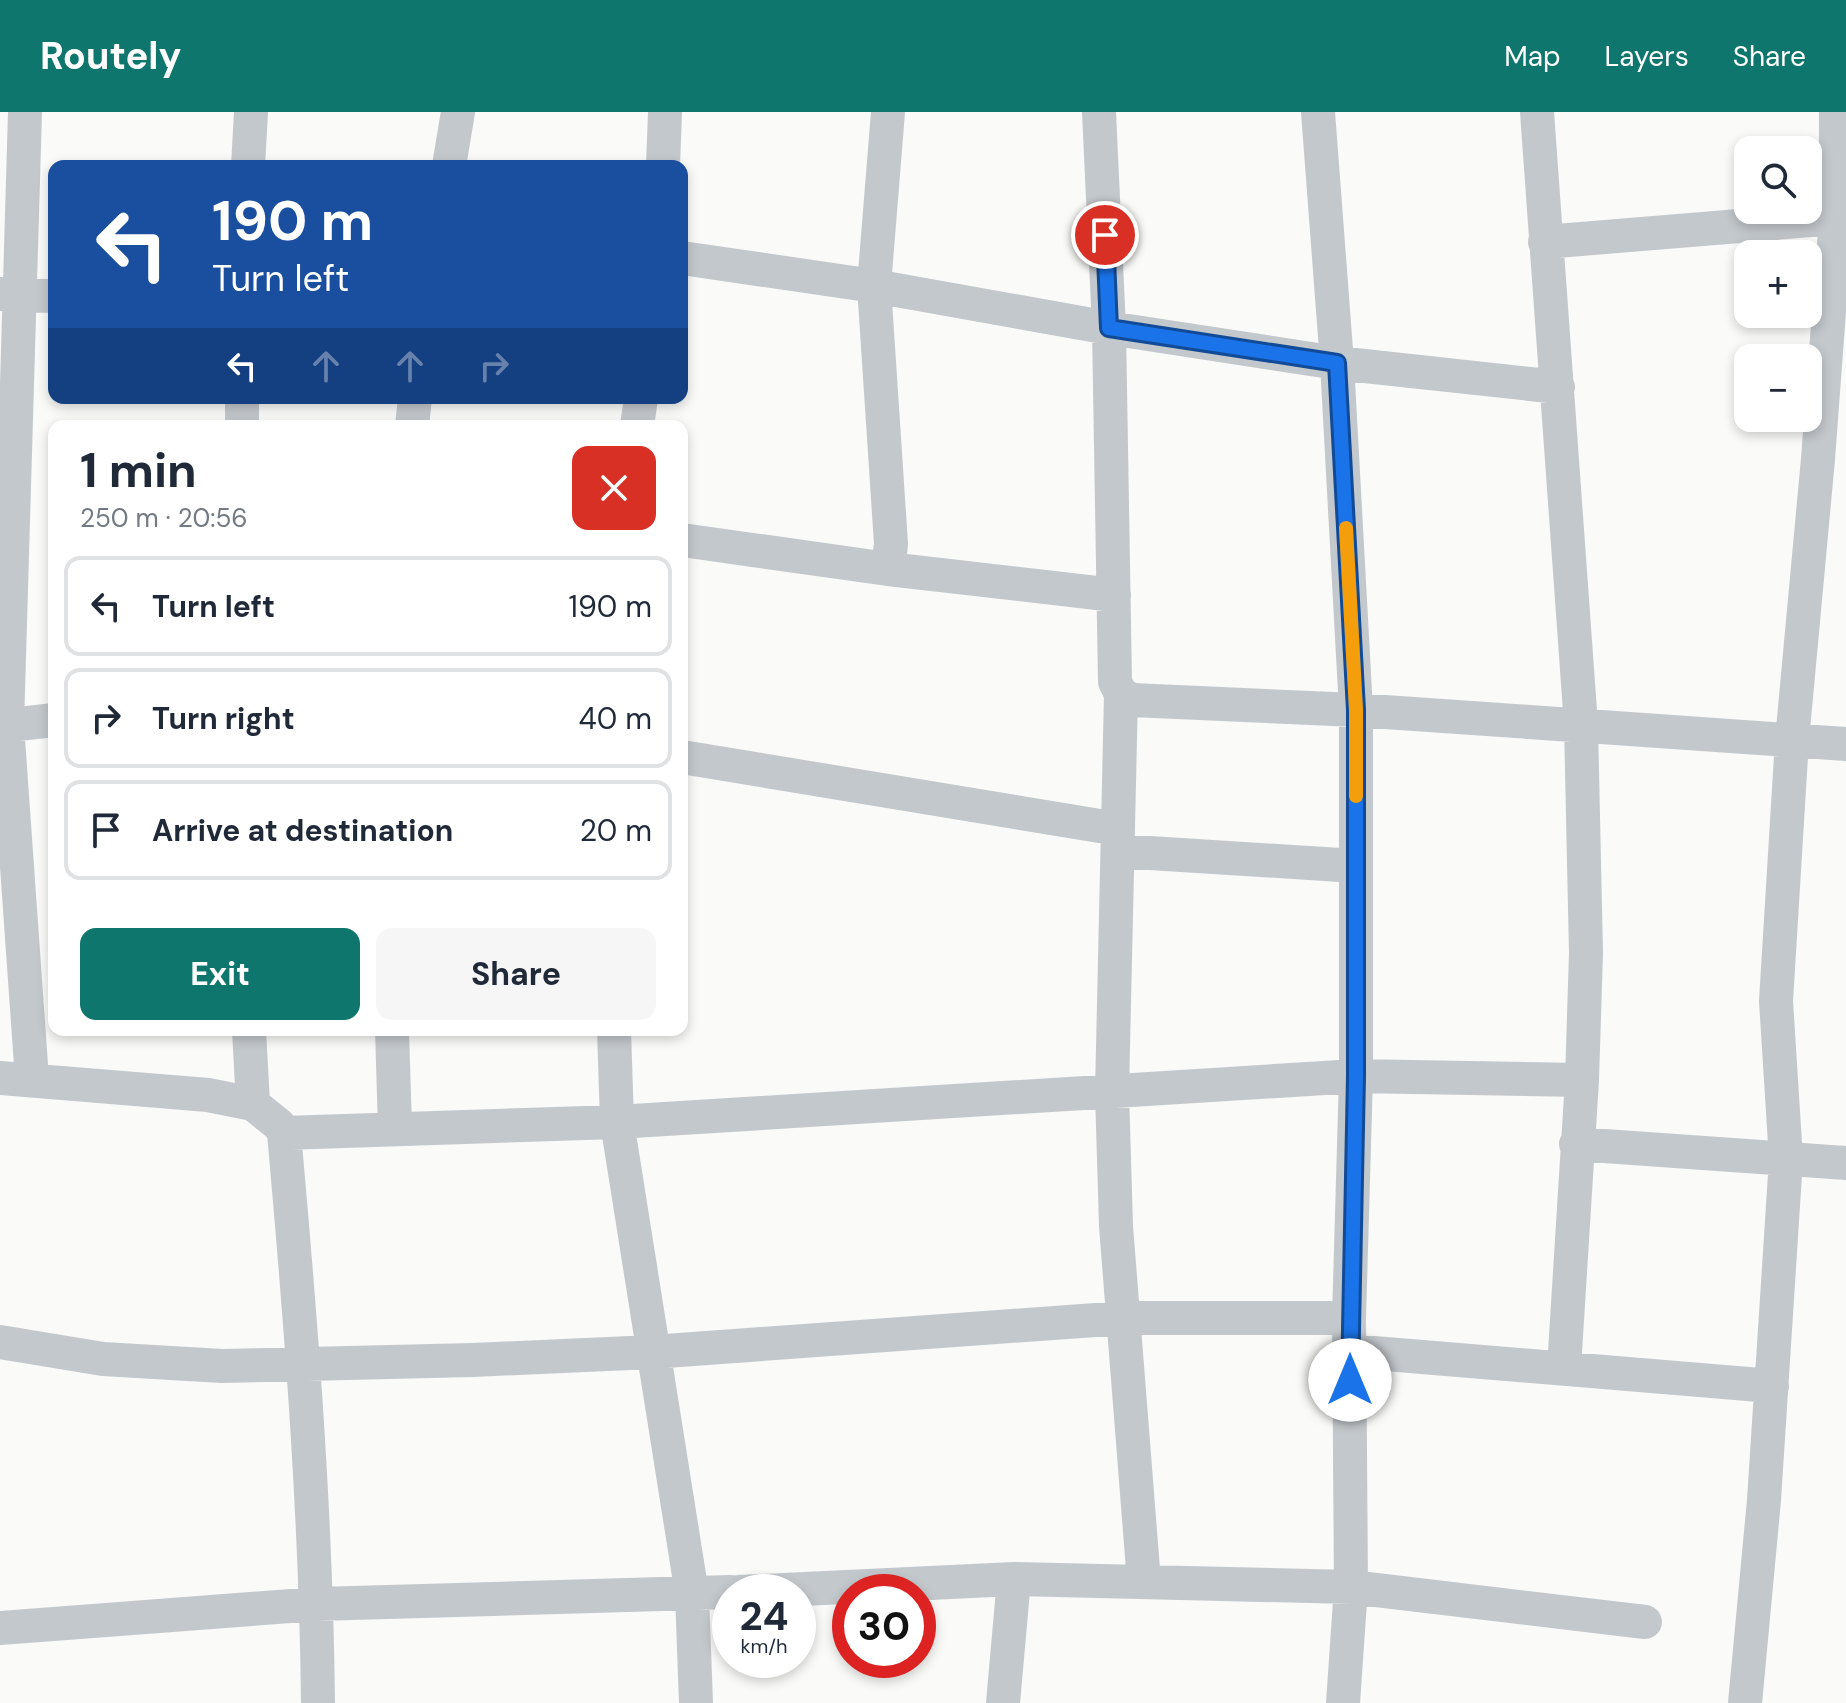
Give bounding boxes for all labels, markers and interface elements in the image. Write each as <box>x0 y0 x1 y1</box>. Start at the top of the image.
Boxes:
text: Routely <box>40 31 181 81</box>
text: Map <box>1504 38 1561 75</box>
text: Layers <box>1605 38 1689 75</box>
text: Share <box>1733 38 1806 75</box>
map controls <box>1734 136 1822 432</box>
button: search <box>1734 136 1822 224</box>
text: 190 m <box>212 184 373 257</box>
icon: left <box>80 192 184 296</box>
pin <box>1071 201 1139 269</box>
icon: arrive <box>1083 213 1127 257</box>
button: + <box>1734 240 1822 328</box>
text: Turn left <box>212 255 349 302</box>
icon: left <box>220 344 264 388</box>
icon: ahead <box>304 344 348 388</box>
icon: ahead <box>388 344 432 388</box>
icon: right <box>472 344 516 388</box>
button: − <box>1734 344 1822 432</box>
text: 1 min <box>80 439 197 502</box>
button: close <box>572 446 656 530</box>
text: 250 m · 20:56 <box>80 501 248 535</box>
icon: left <box>84 584 128 628</box>
text: Turn left <box>152 587 275 626</box>
text: 190 m <box>569 587 652 626</box>
icon: right <box>84 696 128 740</box>
text: Turn right <box>152 699 295 738</box>
text: 40 m <box>579 699 652 738</box>
icon: arrive <box>84 808 128 852</box>
text: Arrive at destination <box>152 811 453 850</box>
text: 20 m <box>580 811 652 850</box>
button: Exit <box>80 928 360 1020</box>
button: Share <box>376 928 656 1020</box>
position arrow <box>1308 1338 1392 1422</box>
speed limit sign: 30 <box>832 1574 936 1678</box>
text: 24 <box>740 1590 788 1642</box>
text: km/h <box>740 1633 788 1659</box>

